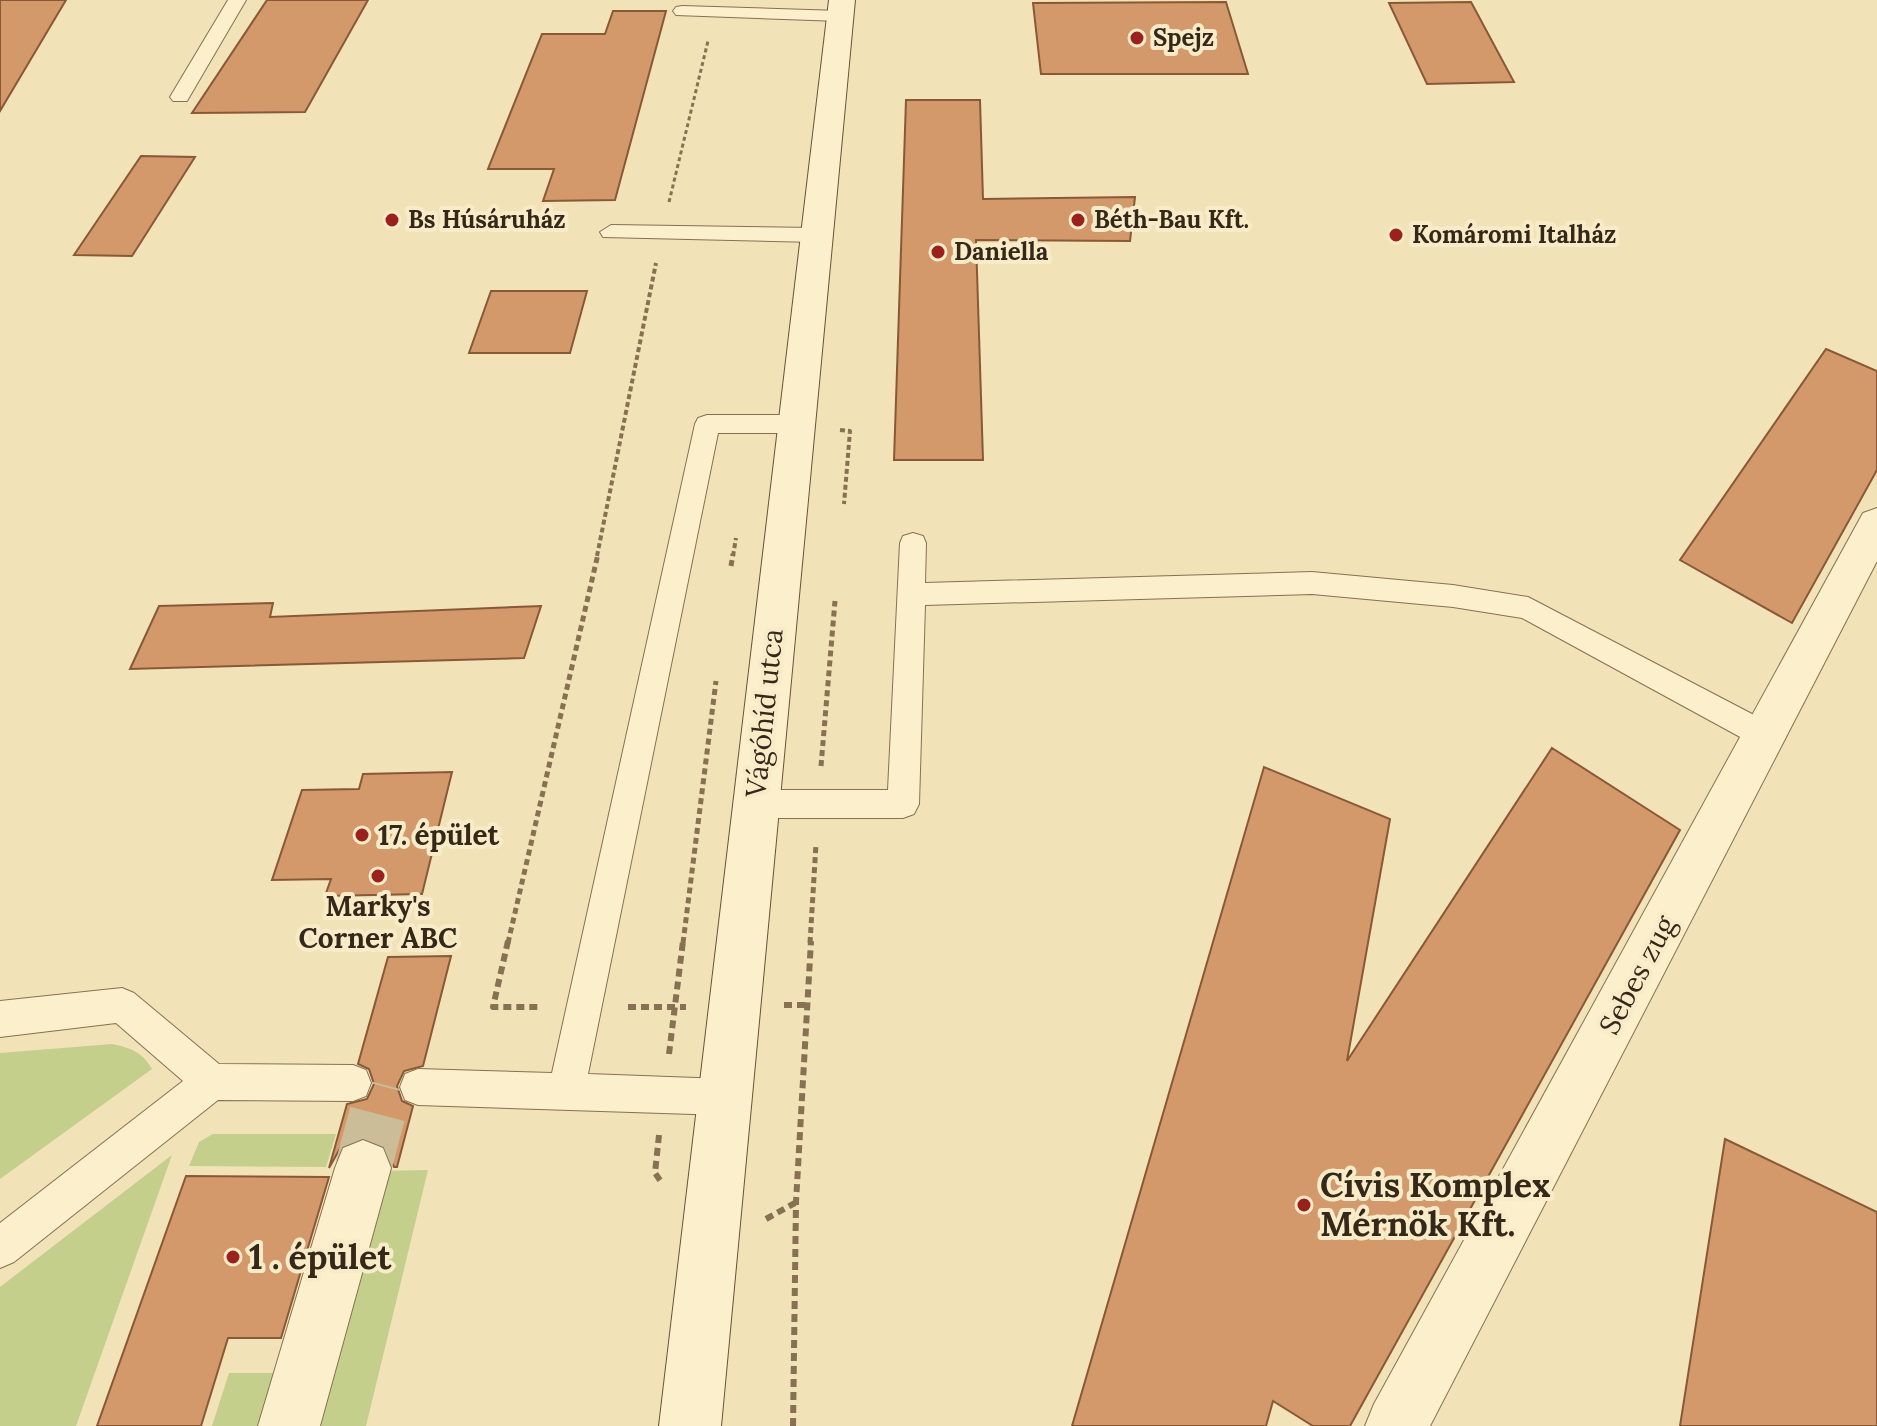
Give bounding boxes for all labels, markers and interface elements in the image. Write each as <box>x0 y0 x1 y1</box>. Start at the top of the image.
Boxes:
place label: Spejz <box>1153 22 1214 53</box>
marker: Spejz <box>1128 29 1146 47</box>
place label: Bs Húsáruház <box>408 204 566 235</box>
place label: Béth-Bau Kft. <box>1094 204 1249 235</box>
marker: Bs Húsáruház <box>383 211 401 229</box>
marker: Béth-Bau Kft. <box>1069 211 1087 229</box>
place label: Komáromi Italház <box>1412 219 1616 250</box>
marker: Komáromi Italház <box>1387 226 1405 244</box>
place label: Daniella <box>954 236 1049 267</box>
marker: Daniella <box>929 243 947 261</box>
street label: Vágóhíd utca <box>737 627 791 800</box>
place label: 17. épület <box>378 817 500 853</box>
marker: 17. épület <box>353 826 371 844</box>
marker: Marky's Corner ABC <box>369 867 387 885</box>
place label: Marky's Corner ABC <box>299 888 458 956</box>
street label: Sebes zug <box>1591 909 1683 1041</box>
place label: Cívis Komplex Mérnök Kft. <box>1320 1163 1551 1245</box>
marker: Cívis Komplex Mérnök Kft. <box>1295 1196 1313 1214</box>
place label: 1 . épület <box>249 1235 392 1278</box>
marker: 1 . épület <box>224 1248 242 1266</box>

